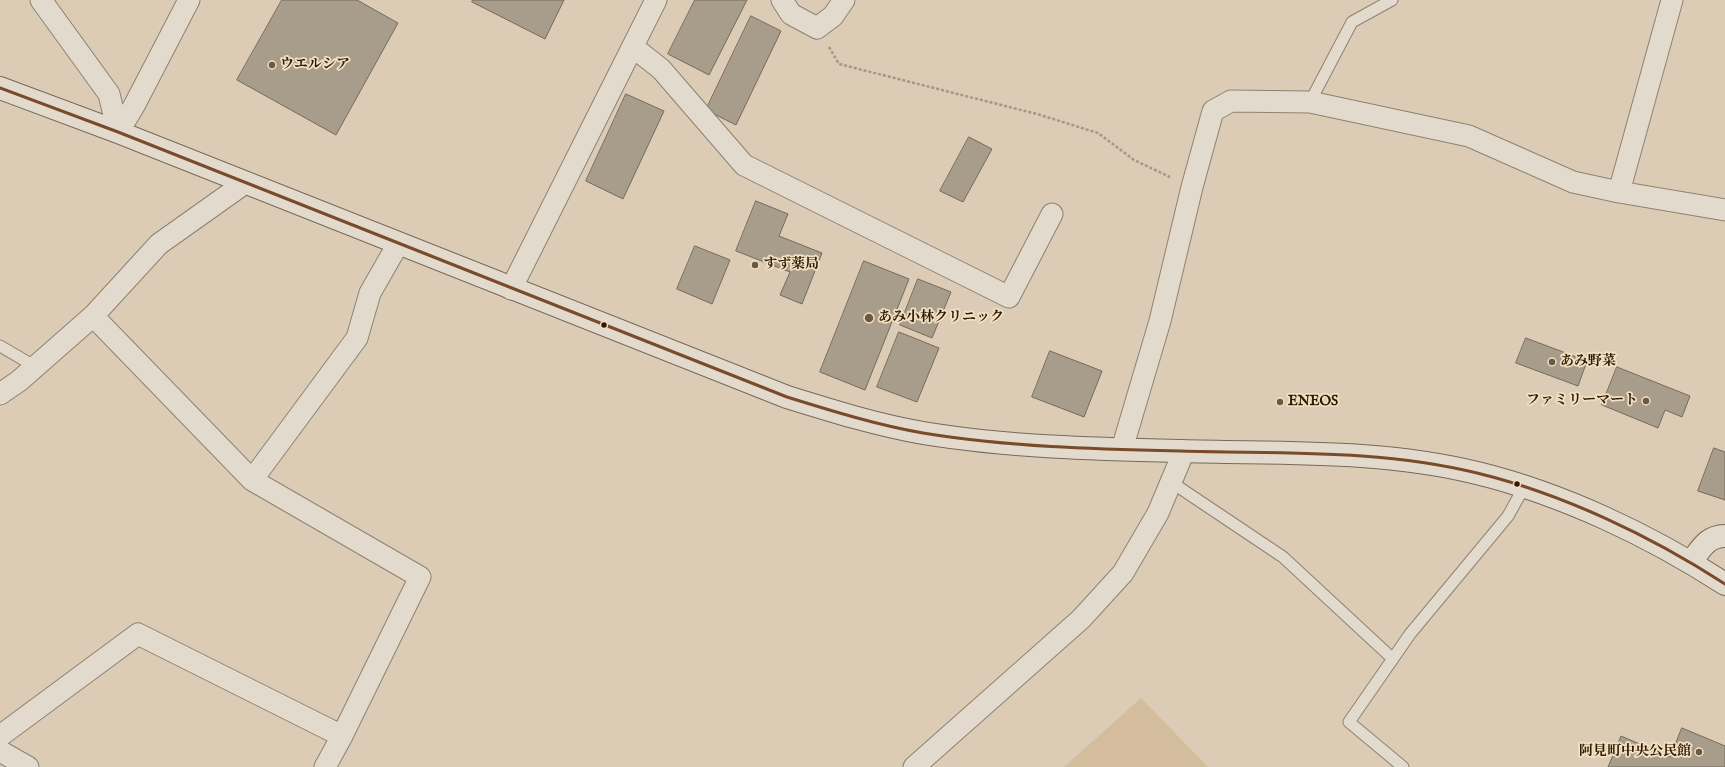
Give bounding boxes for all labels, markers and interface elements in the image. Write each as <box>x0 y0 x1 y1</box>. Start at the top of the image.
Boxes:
place label: ウエルシア <box>280 57 350 73</box>
marker: ウエルシア <box>267 60 277 70</box>
place label: すず薬局 <box>763 257 819 273</box>
marker: すず薬局 <box>750 260 760 270</box>
place label: あみ小林クリニック <box>878 310 1004 326</box>
marker: あみ小林クリニック <box>863 312 875 324</box>
unlabelled marker <box>599 320 609 330</box>
place label: あみ野菜 <box>1560 354 1616 370</box>
marker: あみ野菜 <box>1547 357 1557 367</box>
place label: ファミリーマート <box>1526 393 1638 409</box>
place label: ENEOS <box>1288 394 1338 410</box>
marker: ファミリーマート <box>1641 396 1651 406</box>
marker: ENEOS <box>1275 397 1285 407</box>
unlabelled marker <box>1512 479 1522 489</box>
place label: 阿見町中央公民館 <box>1579 744 1691 760</box>
marker: 阿見町中央公民館 <box>1694 747 1704 757</box>

